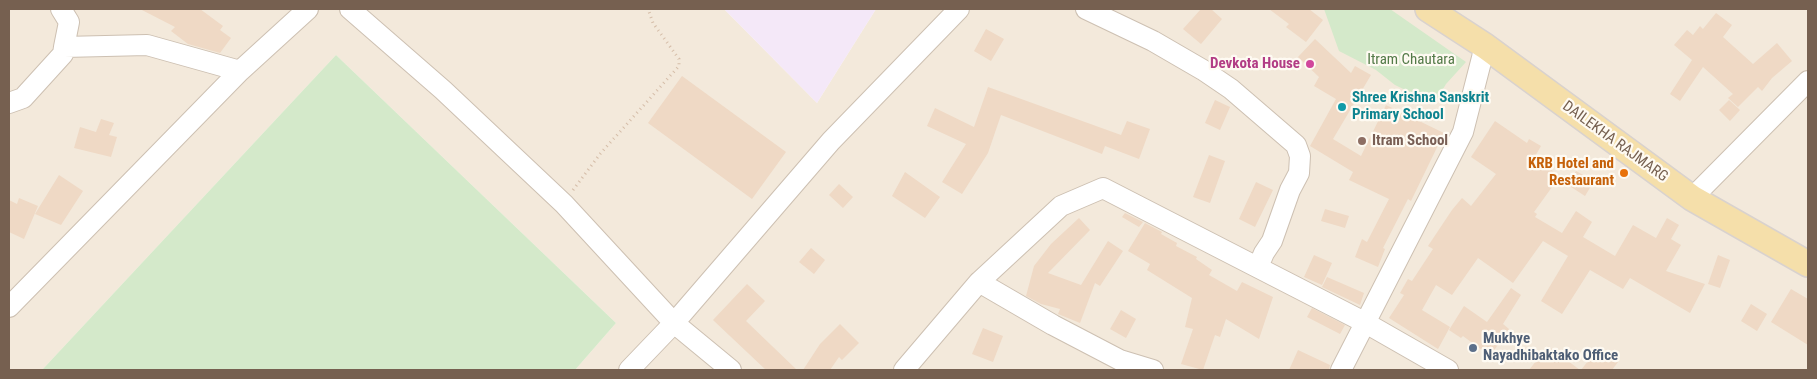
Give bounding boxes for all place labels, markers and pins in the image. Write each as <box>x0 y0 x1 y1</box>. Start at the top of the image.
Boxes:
place label: Devkota House <box>1210 55 1300 73</box>
marker: Devkota House <box>1304 58 1316 70</box>
place label: Shree Krishna Sanskrit Primary School <box>1352 89 1489 124</box>
marker: Shree Krishna Sanskrit Primary School <box>1336 101 1348 113</box>
place label: Itram School <box>1372 132 1448 150</box>
marker: Itram School <box>1356 135 1368 147</box>
place label: KRB Hotel and Restaurant <box>1528 155 1614 190</box>
marker: KRB Hotel and Restaurant <box>1618 167 1630 179</box>
place label: Mukhye Nayadhibaktako Office <box>1483 330 1618 365</box>
marker: Mukhye Nayadhibaktako Office <box>1467 342 1479 354</box>

